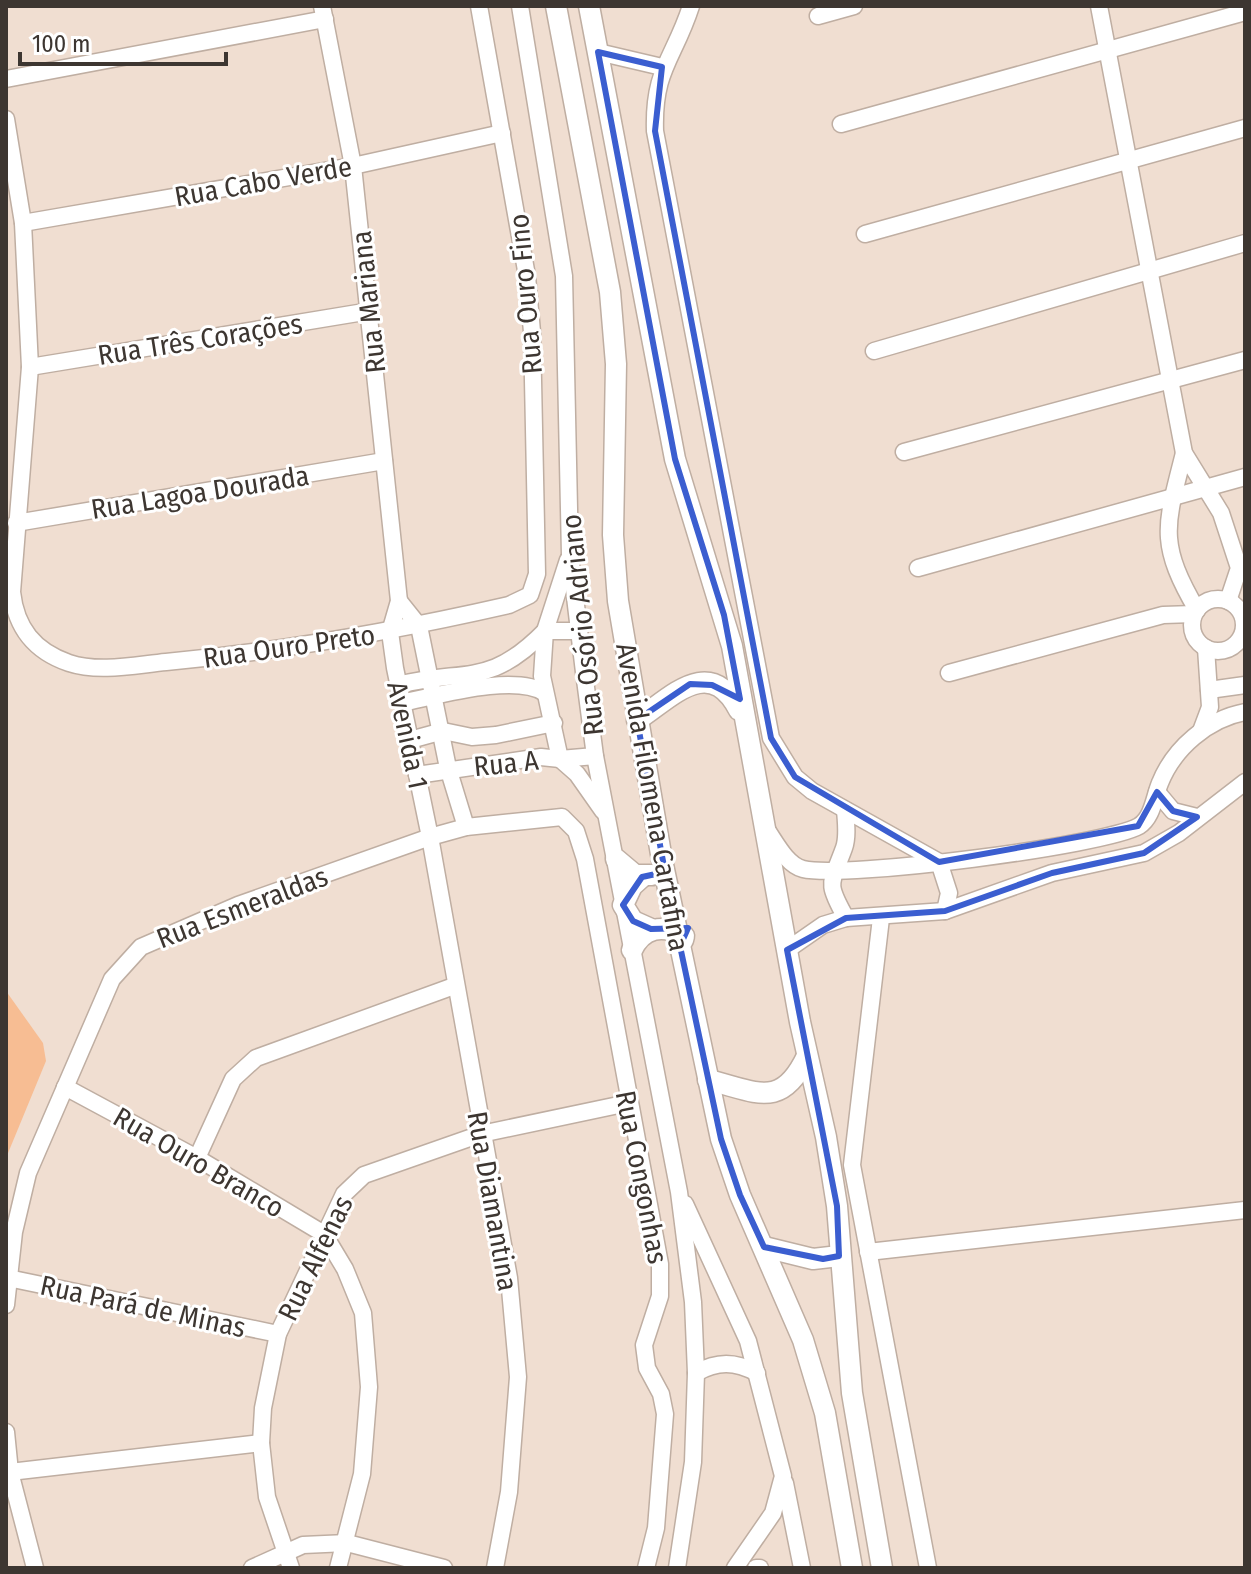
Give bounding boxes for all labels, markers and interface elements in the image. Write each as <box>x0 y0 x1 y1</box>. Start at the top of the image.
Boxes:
scale bar <box>20 16 226 66</box>
text: 100 m <box>32 30 90 58</box>
street label: Rua Cabo Verde <box>172 150 354 213</box>
street label: Rua Ouro Fino <box>502 213 549 375</box>
street label: Rua Mariana <box>345 229 392 375</box>
street label: Rua Três Corações <box>95 307 305 372</box>
street label: Rua Lagoa Dourada <box>89 459 311 526</box>
street label: Rua Osório Adriano <box>554 513 611 737</box>
street label: Rua Ouro Preto <box>201 618 377 675</box>
street label: Avenida Filomena Cartafina <box>609 641 696 954</box>
street label: Avenida 1 <box>380 678 435 792</box>
street label: Rua A <box>472 744 540 783</box>
street label: Rua Esmeraldas <box>152 860 332 955</box>
street label: Rua Congonhas <box>609 1088 674 1267</box>
street label: Rua Ouro Branco <box>108 1100 290 1225</box>
street label: Rua Diamantina <box>460 1109 525 1294</box>
street label: Rua Alfenas <box>271 1190 360 1326</box>
street label: Rua Pará de Minas <box>37 1269 249 1344</box>

